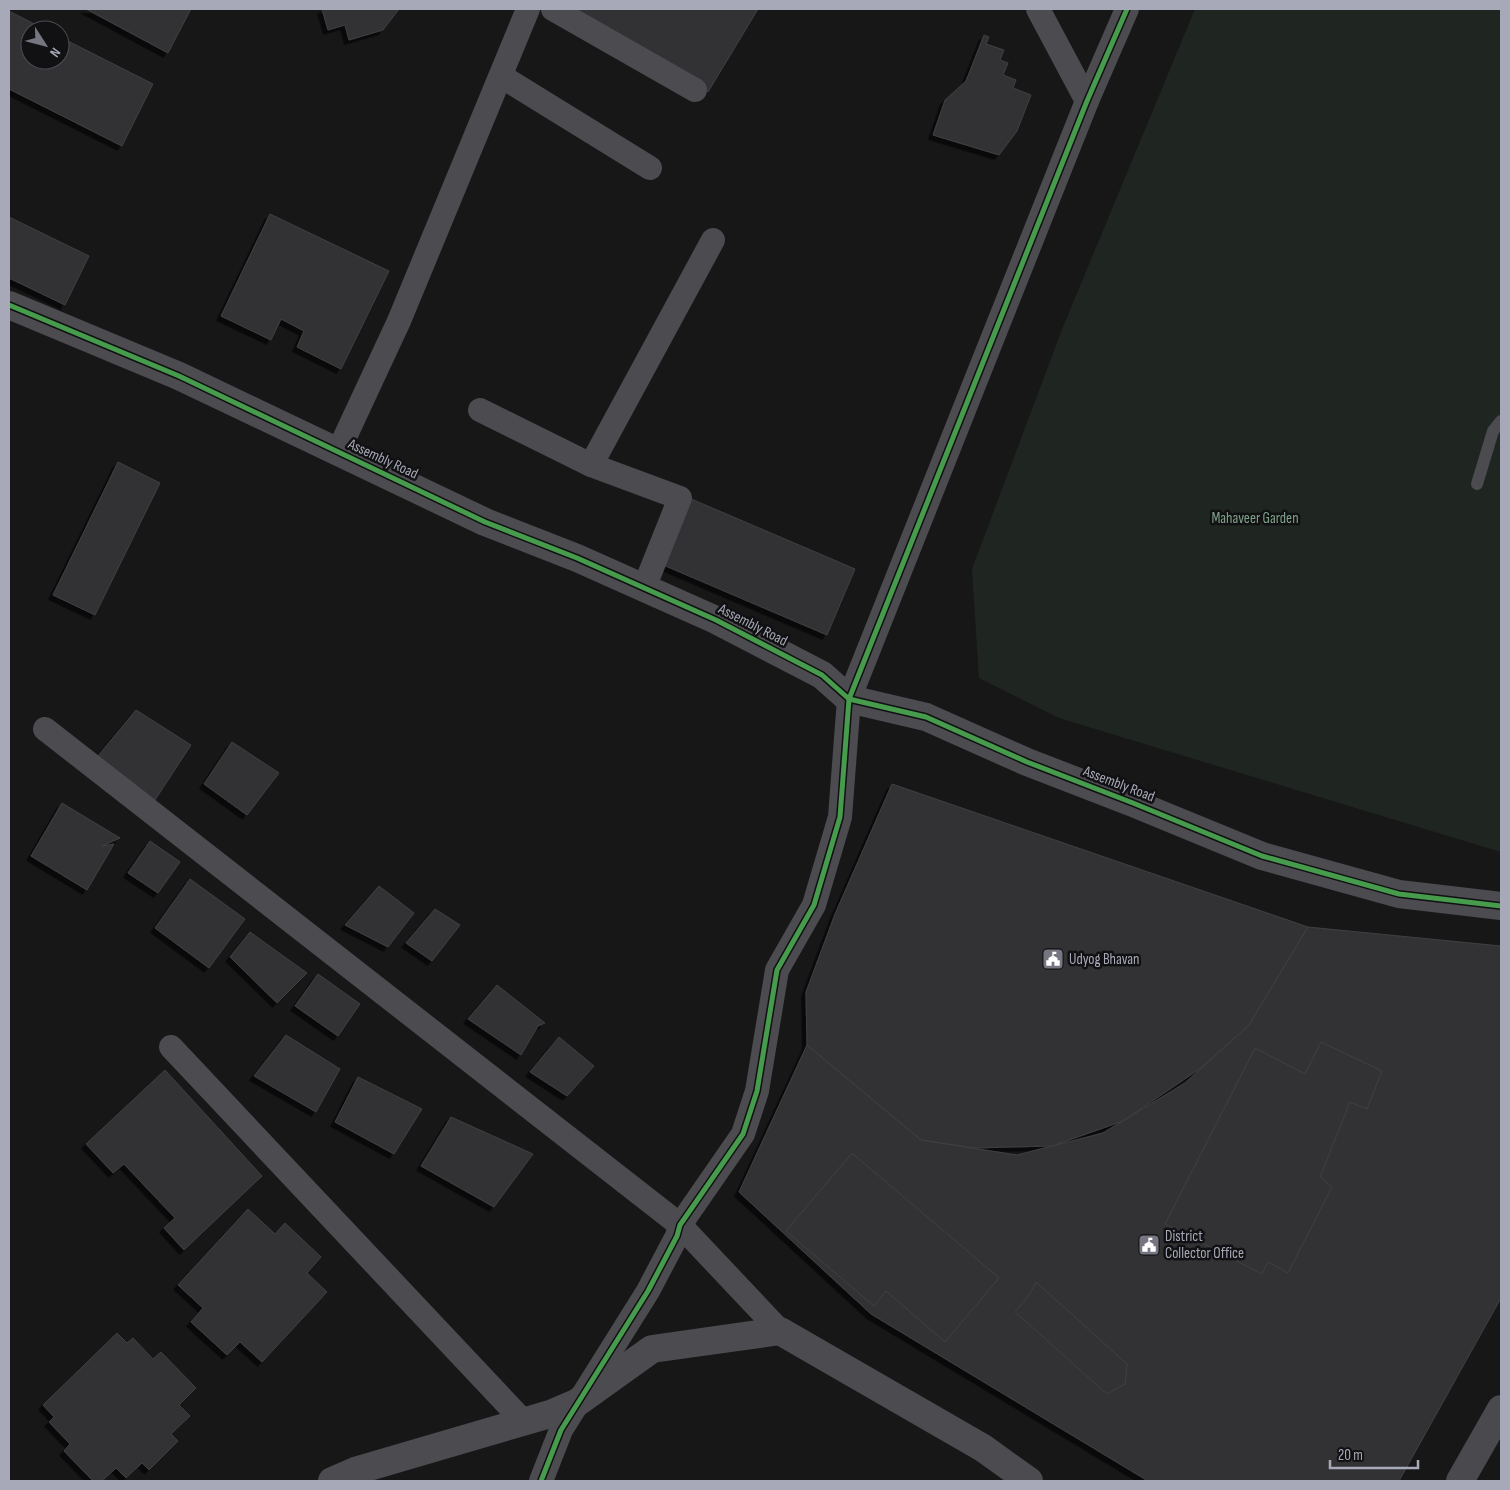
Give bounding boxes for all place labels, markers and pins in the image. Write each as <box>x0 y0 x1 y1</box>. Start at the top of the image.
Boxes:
public building icon: Udyog Bhavan <box>1041 947 1065 971</box>
place label: Udyog Bhavan <box>1069 950 1139 969</box>
place label: District Collector Office <box>1165 1227 1244 1263</box>
public building icon: District Collector Office <box>1137 1233 1161 1257</box>

